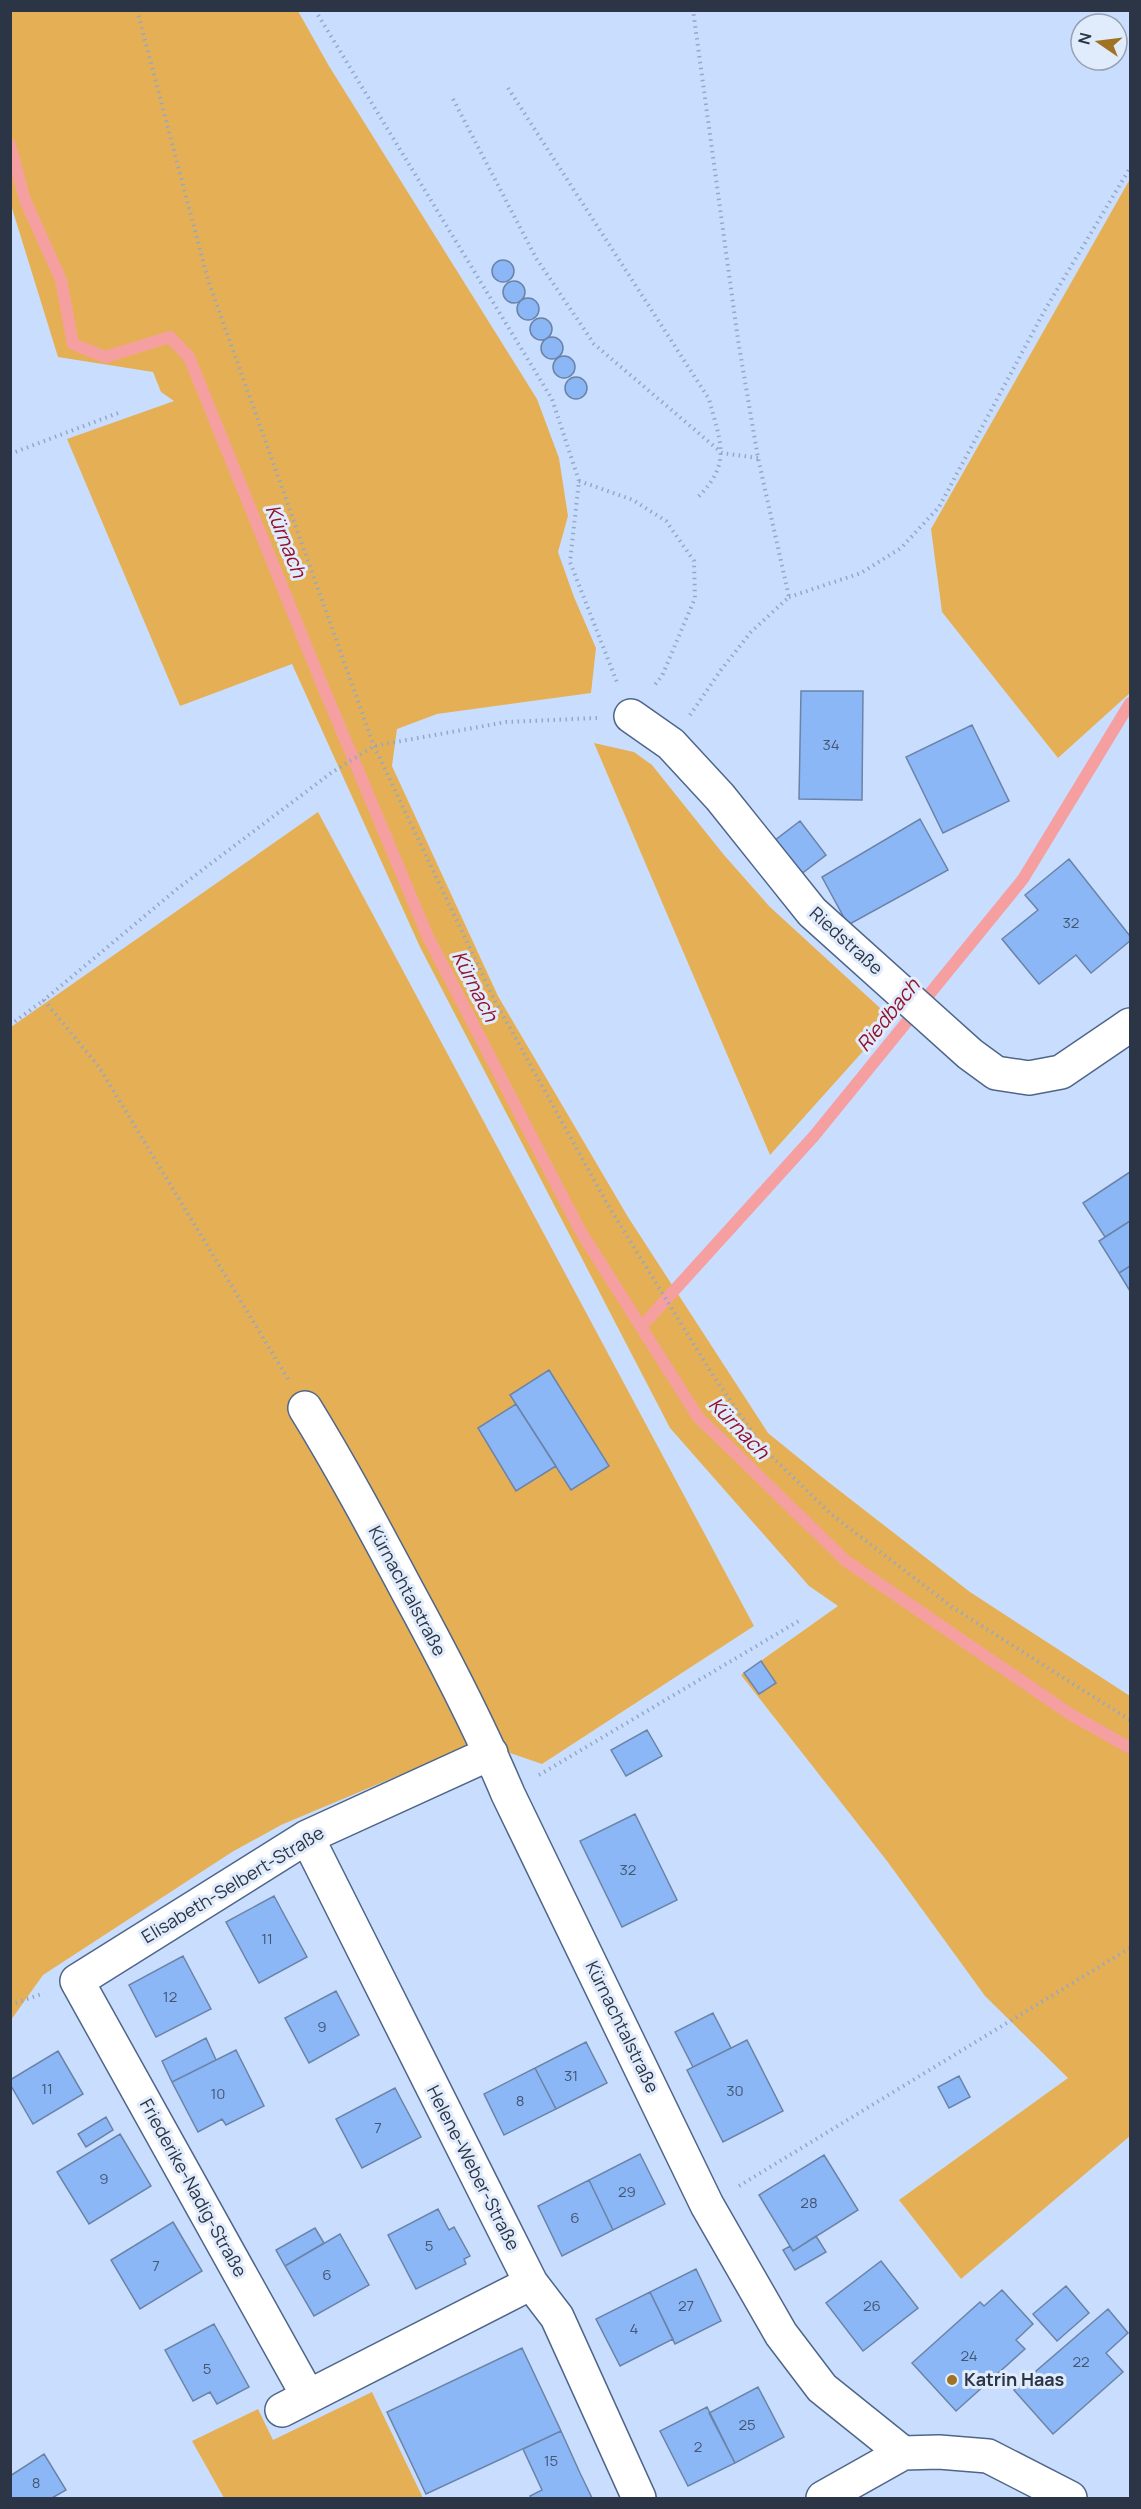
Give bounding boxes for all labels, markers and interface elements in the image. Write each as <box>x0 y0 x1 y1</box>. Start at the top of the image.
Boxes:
north arrow <box>1069 12 1129 72</box>
text: N <box>1072 30 1097 47</box>
water label: Kürnach <box>260 500 314 582</box>
house number: 34 <box>822 734 840 755</box>
street label: Riedstraße <box>805 901 888 980</box>
house number: 32 <box>1063 912 1079 933</box>
water label: Kürnach <box>446 946 505 1027</box>
water label: Riedbach <box>850 972 926 1057</box>
water label: Kürnach <box>703 1391 776 1465</box>
street label: Kürnachtalstraße <box>363 1521 452 1660</box>
street label: Elisabeth-Selbert-Straße <box>137 1820 328 1948</box>
house number: 32 <box>620 1859 636 1880</box>
house number: 11 <box>261 1928 273 1949</box>
street label: Kürnachtalstraße <box>581 1957 665 2097</box>
house number: 12 <box>163 1986 177 2007</box>
house number: 9 <box>317 2016 327 2037</box>
house number: 31 <box>564 2065 578 2086</box>
house number: 11 <box>41 2078 53 2099</box>
house number: 30 <box>726 2080 744 2101</box>
street label: Helene-Weber-Straße <box>422 2081 526 2254</box>
house number: 10 <box>211 2083 226 2104</box>
house number: 8 <box>516 2090 524 2111</box>
street label: Friederike-Nadig-Straße <box>135 2094 253 2281</box>
house number: 7 <box>374 2117 382 2138</box>
house number: 9 <box>99 2168 109 2189</box>
house number: 29 <box>618 2181 636 2202</box>
house number: 28 <box>800 2192 818 2213</box>
house number: 6 <box>570 2207 580 2228</box>
house number: 5 <box>425 2235 433 2256</box>
house number: 7 <box>152 2255 160 2276</box>
house number: 6 <box>322 2264 332 2285</box>
house number: 27 <box>678 2295 694 2316</box>
house number: 26 <box>863 2295 881 2316</box>
house number: 4 <box>630 2318 639 2339</box>
house number: 24 <box>960 2345 978 2366</box>
house number: 22 <box>1072 2351 1090 2372</box>
house number: 5 <box>203 2358 211 2379</box>
place label: Katrin Haas <box>964 2367 1065 2391</box>
marker: Katrin Haas <box>945 2373 959 2387</box>
house number: 25 <box>738 2414 756 2435</box>
house number: 2 <box>694 2436 702 2457</box>
house number: 15 <box>544 2450 558 2471</box>
house number: 8 <box>32 2472 40 2493</box>

